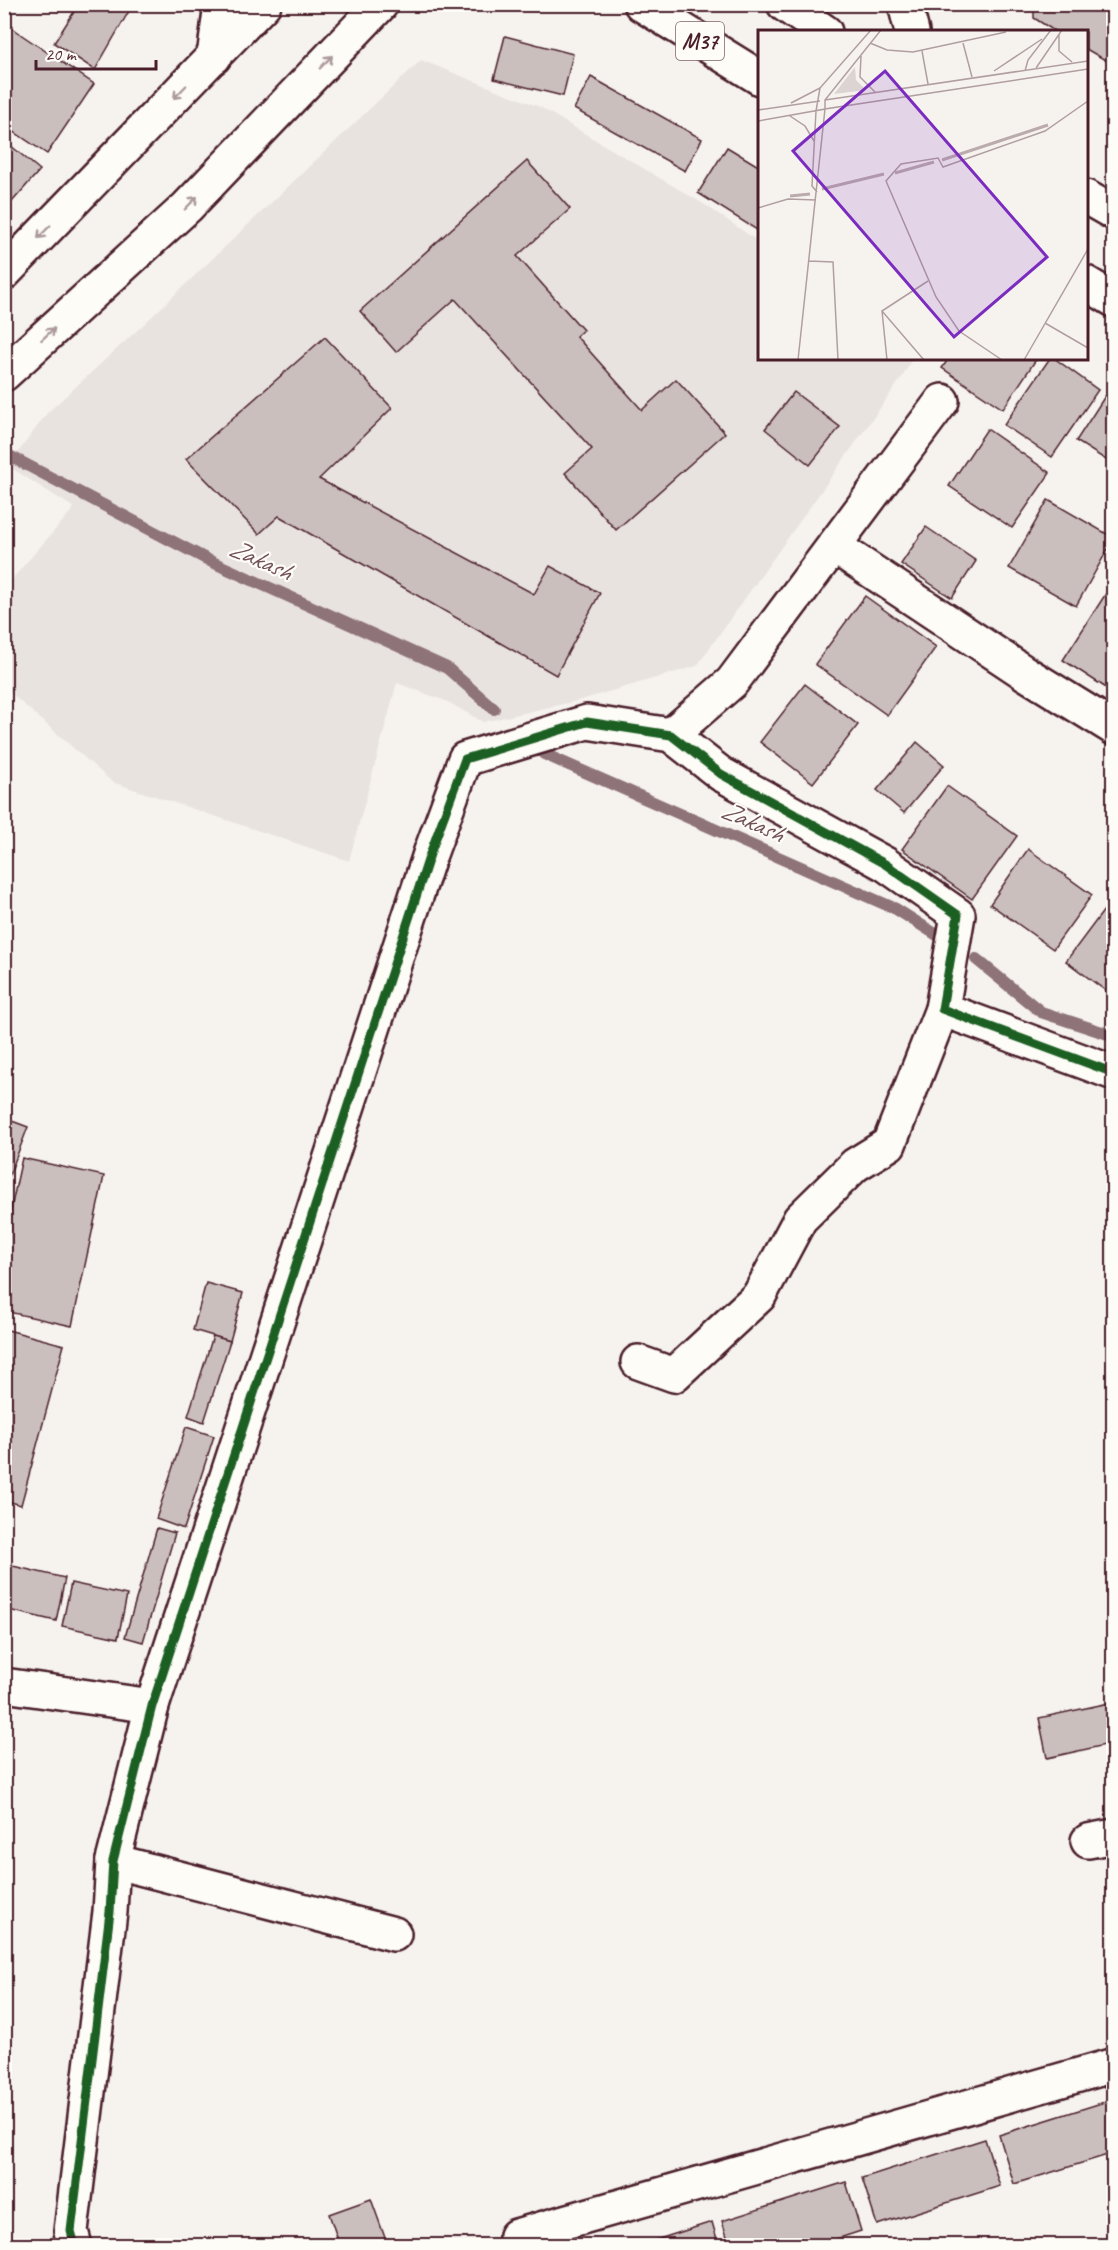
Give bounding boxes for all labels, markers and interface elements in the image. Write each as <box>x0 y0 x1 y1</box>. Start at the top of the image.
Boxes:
road number: M37 <box>676 22 724 60</box>
inset map <box>758 30 1088 360</box>
scale bar <box>36 33 156 71</box>
text: 20 m <box>45 43 78 65</box>
one-way arrow <box>319 54 333 69</box>
one-way arrow <box>173 85 187 100</box>
one-way arrow <box>184 195 199 210</box>
one-way arrow <box>37 225 51 240</box>
one-way arrow <box>40 327 55 341</box>
water label: Zakash <box>224 531 299 589</box>
water label: Zakash <box>716 793 791 851</box>

